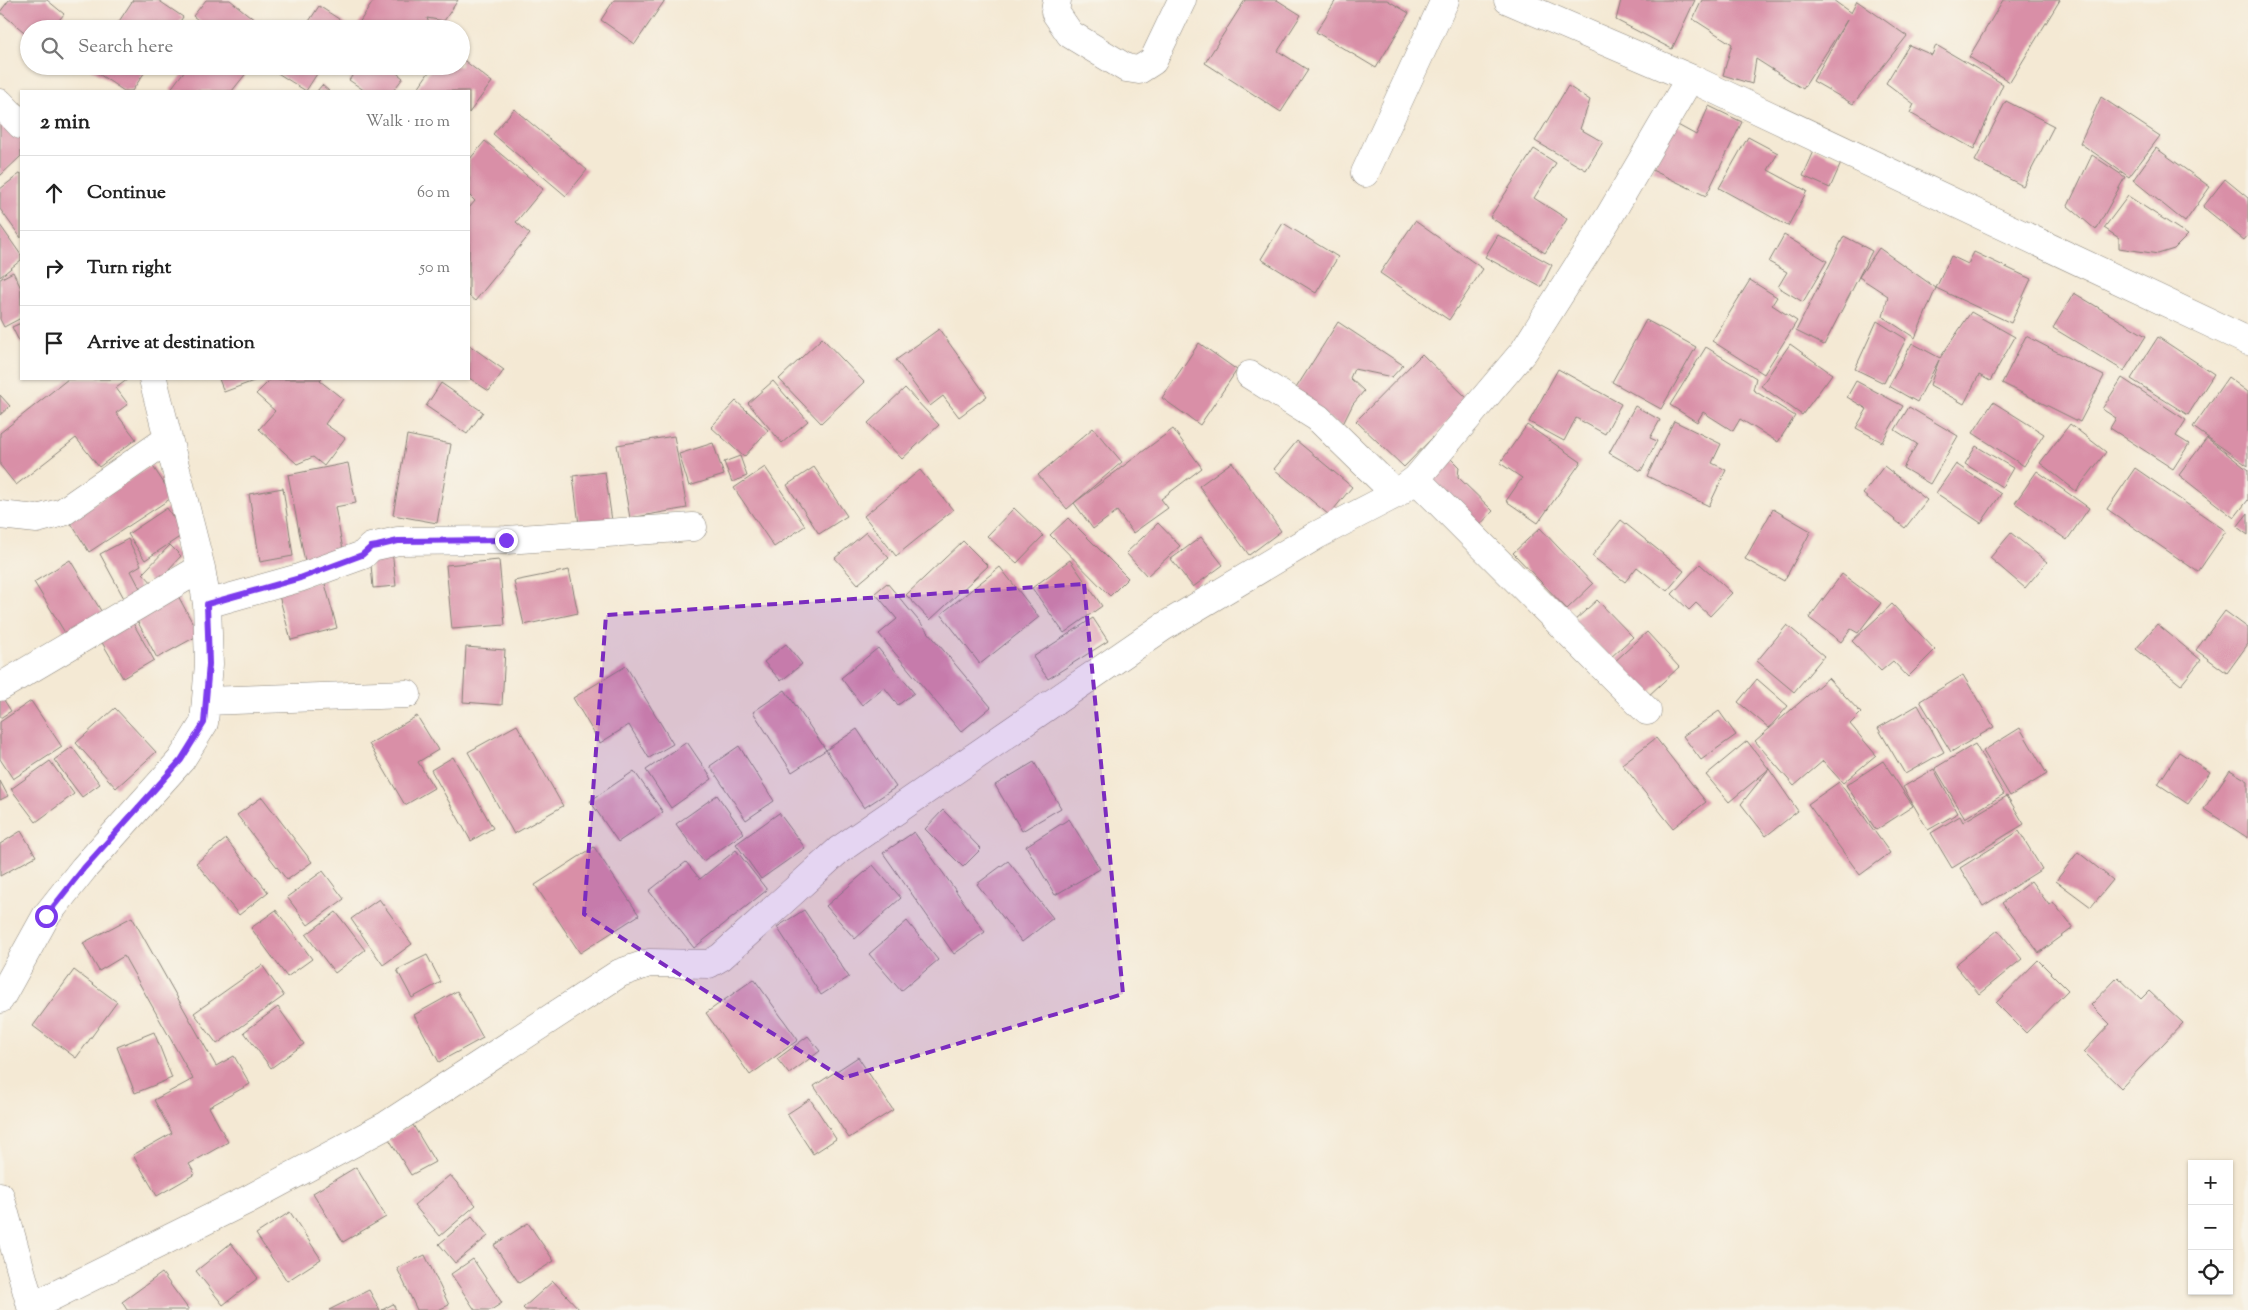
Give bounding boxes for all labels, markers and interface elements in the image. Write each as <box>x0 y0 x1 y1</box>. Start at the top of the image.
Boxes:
search box <box>20 20 470 75</box>
icon: search <box>38 34 66 62</box>
text: Search here <box>78 34 173 61</box>
text: 2 min <box>40 108 90 138</box>
text: Walk · 110 m <box>366 111 450 134</box>
icon: ahead <box>40 179 68 207</box>
text: Continue <box>87 180 166 207</box>
text: 60 m <box>417 182 450 205</box>
icon: right <box>40 254 68 282</box>
text: Turn right <box>87 255 171 282</box>
text: 50 m <box>419 257 450 280</box>
icon: arrive <box>40 329 68 357</box>
text: Arrive at destination <box>87 330 255 357</box>
route end <box>495 529 518 552</box>
route start <box>35 905 58 928</box>
map controls <box>2188 1160 2233 1295</box>
button: + <box>2188 1160 2233 1205</box>
button: − <box>2188 1205 2233 1250</box>
button: locate <box>2188 1250 2233 1295</box>

